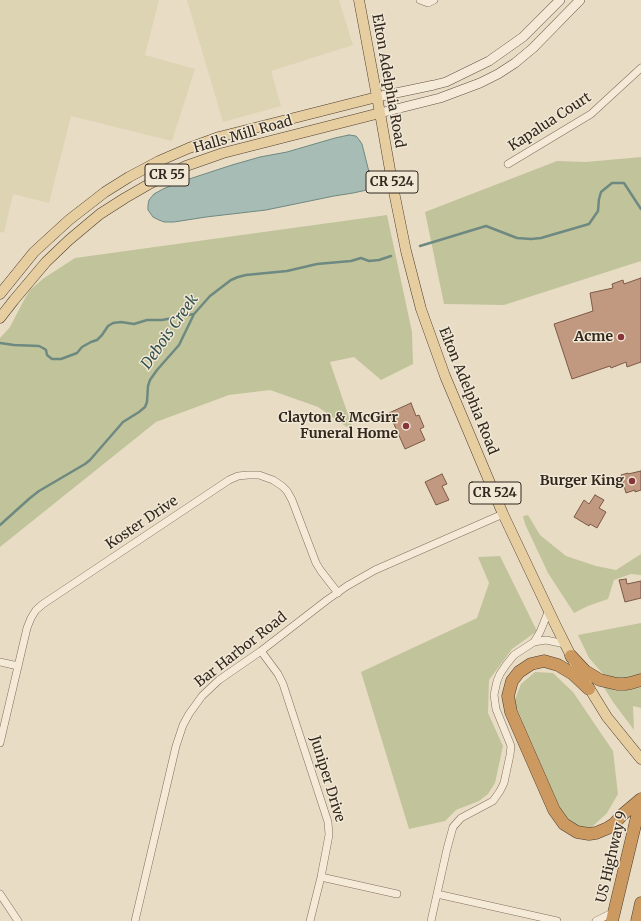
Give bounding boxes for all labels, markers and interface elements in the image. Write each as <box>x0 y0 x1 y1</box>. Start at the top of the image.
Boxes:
street label: Elton Adelphia Road <box>368 13 408 149</box>
street label: Kapalua Court <box>506 89 594 155</box>
street label: Halls Mill Road <box>192 113 294 157</box>
road number: CR 55 <box>145 164 189 186</box>
road number: CR 524 <box>366 171 418 193</box>
water label: Debois Creek <box>138 291 202 373</box>
street label: Elton Adelphia Road <box>435 325 501 457</box>
place label: Acme <box>574 329 613 345</box>
marker: Acme <box>616 332 626 342</box>
place label: Clayton & McGirr Funeral Home <box>278 410 398 442</box>
marker: Clayton & McGirr Funeral Home <box>401 421 411 431</box>
place label: Burger King <box>540 473 624 489</box>
marker: Burger King <box>627 476 637 486</box>
road number: CR 524 <box>469 482 521 504</box>
street label: Koster Drive <box>103 493 181 553</box>
street label: Bar Harbor Road <box>192 609 290 691</box>
street label: Juniper Drive <box>306 734 348 824</box>
street label: US Highway 9 <box>593 810 631 904</box>

